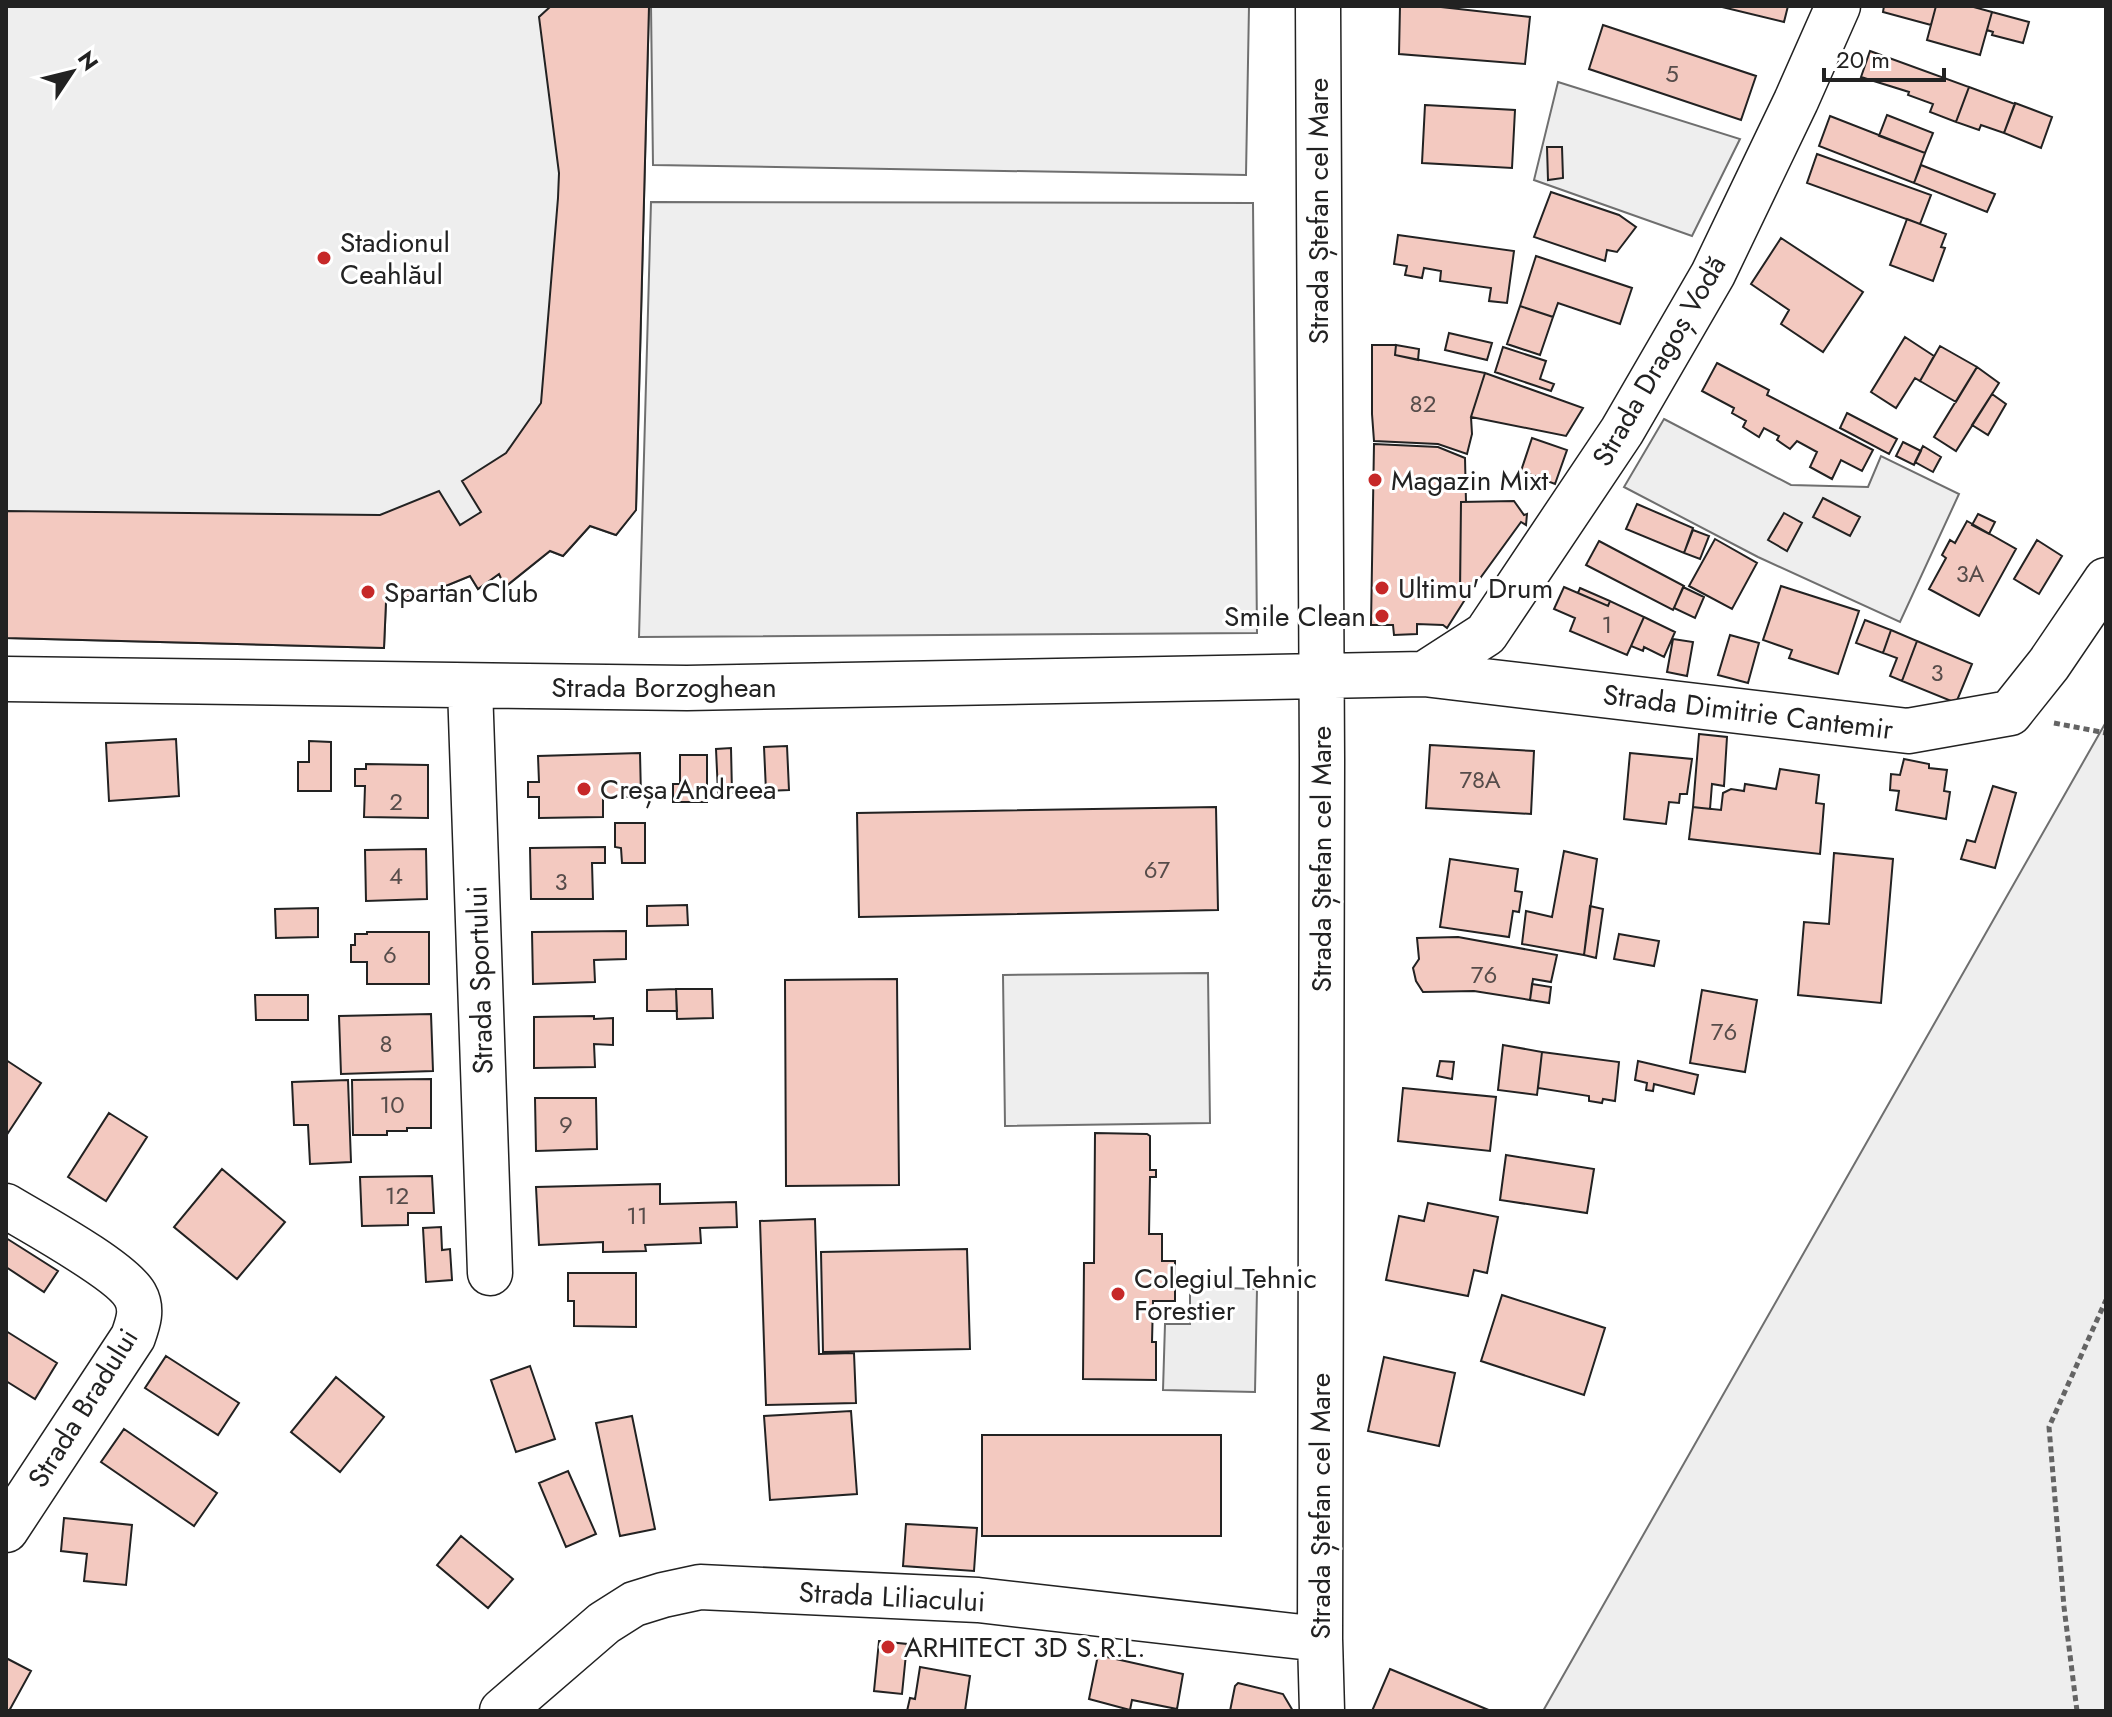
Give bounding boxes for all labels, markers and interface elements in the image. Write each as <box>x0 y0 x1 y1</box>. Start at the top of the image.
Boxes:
north arrow <box>32 32 112 112</box>
scale bar <box>1824 32 1944 82</box>
text: 20 m <box>1836 42 1890 77</box>
text: N <box>70 44 106 77</box>
house number: 5 <box>1665 56 1679 91</box>
street label: Strada Ștefan cel Mare <box>1298 78 1339 344</box>
place label: Stadionul Ceahlăul <box>340 222 450 295</box>
street label: Strada Dragoș Vodă <box>1582 248 1736 474</box>
marker: Stadionul Ceahlăul <box>315 249 333 267</box>
house number: 82 <box>1410 386 1436 421</box>
place label: Magazin Mixt <box>1391 460 1549 501</box>
marker: Magazin Mixt <box>1366 471 1384 489</box>
house number: 3A <box>1956 556 1984 591</box>
place label: Ultimu' Drum <box>1398 568 1553 609</box>
place label: Spartan Club <box>384 572 538 613</box>
marker: Ultimu' Drum <box>1373 579 1391 597</box>
marker: Spartan Club <box>359 583 377 601</box>
place label: Smile Clean <box>1224 596 1366 637</box>
marker: Smile Clean <box>1373 607 1391 625</box>
house number: 1 <box>1602 607 1612 642</box>
house number: 3 <box>1930 655 1944 690</box>
street label: Strada Borzoghean <box>551 667 777 708</box>
street label: Strada Dimitrie Cantemir <box>1601 674 1896 750</box>
street label: Strada Ștefan cel Mare <box>1301 726 1342 992</box>
house number: 78A <box>1459 762 1501 797</box>
place label: Creșa Andreea <box>600 769 777 810</box>
marker: Creșa Andreea <box>575 780 593 798</box>
house number: 2 <box>389 784 403 819</box>
house number: 67 <box>1144 852 1171 887</box>
house number: 4 <box>389 858 403 893</box>
house number: 3 <box>554 864 568 899</box>
street label: Strada Sportului <box>456 885 504 1075</box>
house number: 6 <box>383 937 397 972</box>
house number: 76 <box>1471 957 1497 992</box>
house number: 76 <box>1711 1014 1737 1049</box>
house number: 8 <box>379 1026 393 1061</box>
house number: 10 <box>379 1087 405 1122</box>
house number: 9 <box>559 1107 573 1142</box>
house number: 12 <box>385 1178 409 1213</box>
house number: 11 <box>626 1198 648 1233</box>
place label: Colegiul Tehnic Forestier <box>1134 1258 1317 1331</box>
marker: Colegiul Tehnic Forestier <box>1109 1285 1127 1303</box>
street label: Strada Bradului <box>18 1320 148 1496</box>
street label: Strada Ștefan cel Mare <box>1300 1373 1341 1639</box>
street label: Strada Liliacului <box>798 1572 986 1622</box>
place label: ARHITECT 3D S.R.L. <box>904 1627 1146 1668</box>
marker: ARHITECT 3D S.R.L. <box>879 1638 897 1656</box>

